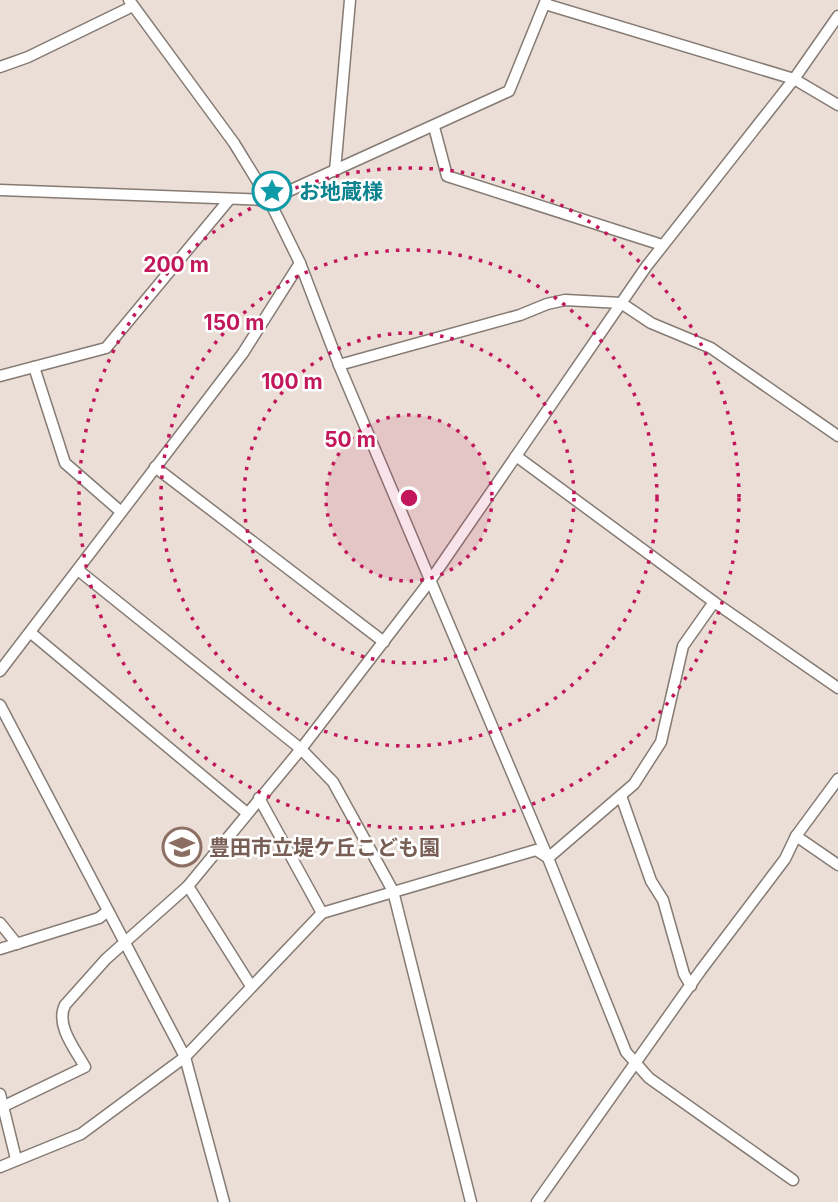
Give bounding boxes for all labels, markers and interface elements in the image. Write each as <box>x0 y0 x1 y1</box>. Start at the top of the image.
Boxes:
place icon: お地蔵様 <box>251 170 293 212</box>
place label: お地蔵様 <box>299 179 383 204</box>
text: 200 m <box>143 252 209 277</box>
text: 150 m <box>204 310 264 335</box>
text: 100 m <box>261 369 323 394</box>
text: 50 m <box>324 427 376 452</box>
centre of rings <box>397 486 421 510</box>
school or university icon: 豊田市立堤ケ丘こども園 <box>161 826 203 868</box>
place label: 豊田市立堤ケ丘こども園 <box>209 835 440 860</box>

